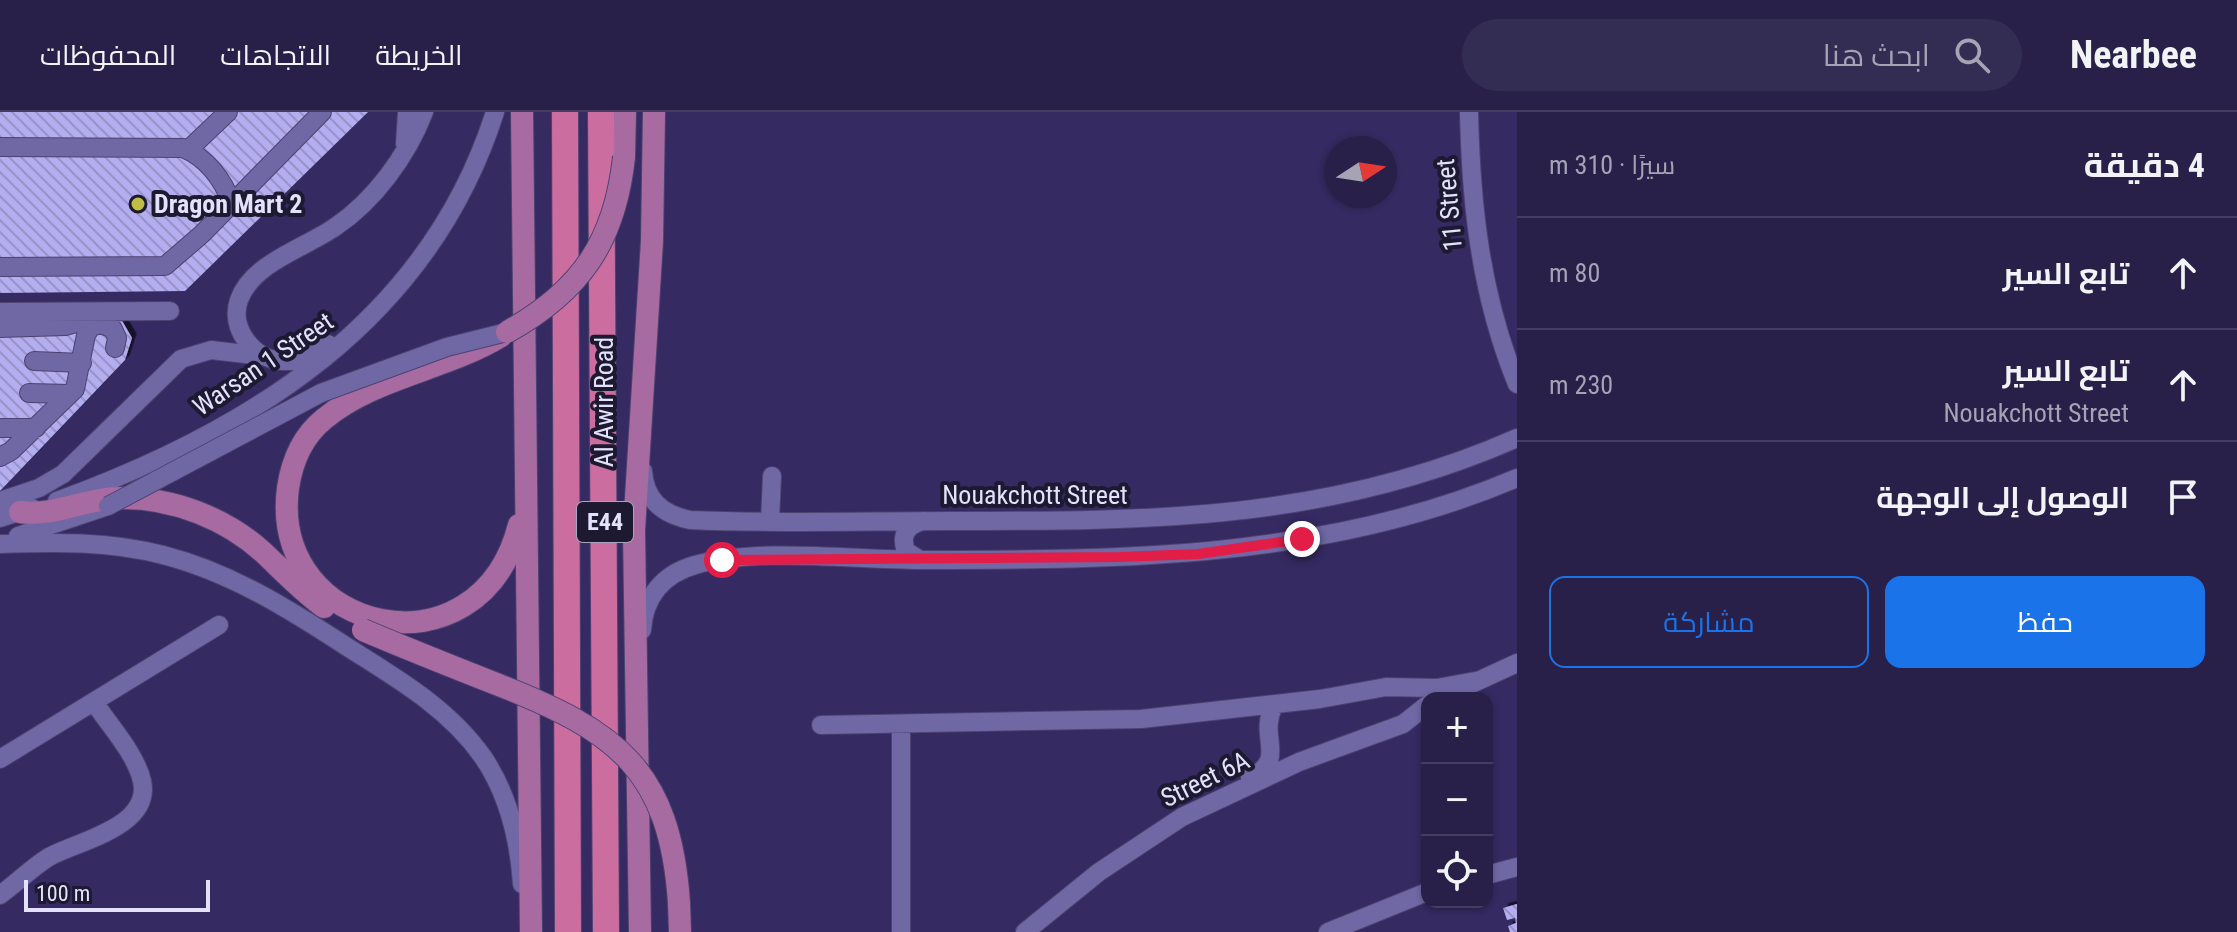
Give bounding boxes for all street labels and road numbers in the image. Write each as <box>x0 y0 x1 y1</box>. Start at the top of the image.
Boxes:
street label: 11 Street <box>1430 158 1468 252</box>
street label: Warsan 1 Street <box>187 306 339 422</box>
street label: Al Awir Road <box>589 337 619 467</box>
street label: Nouakchott Street <box>942 480 1128 510</box>
road number: E44 <box>577 502 633 542</box>
street label: Street 6A <box>1156 745 1254 813</box>

